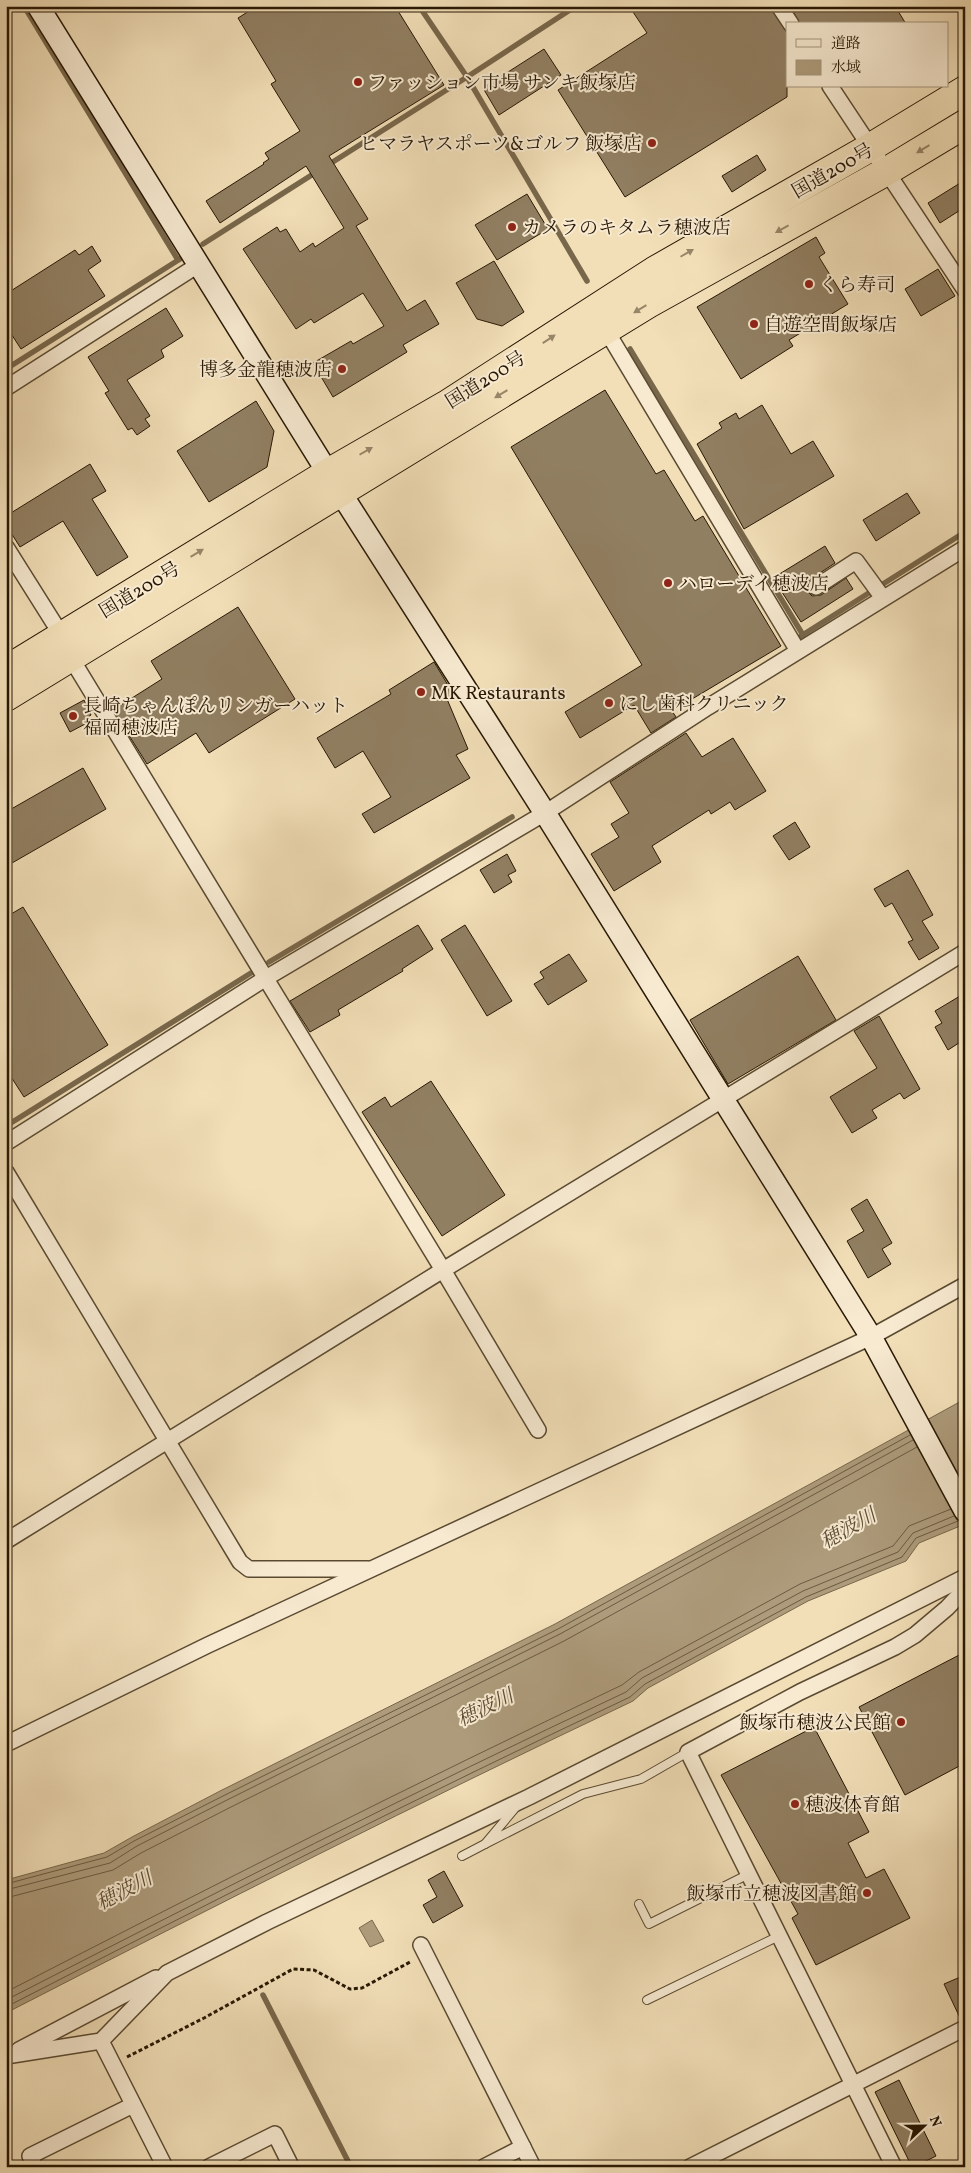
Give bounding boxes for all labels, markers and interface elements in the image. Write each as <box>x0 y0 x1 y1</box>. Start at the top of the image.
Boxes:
legend <box>786 22 948 88</box>
text: 道路 <box>831 34 861 55</box>
text: 水域 <box>831 58 861 79</box>
place label: ファッション市場 サンキ飯塚店 <box>368 71 636 97</box>
marker: ファッション市場 サンキ飯塚店 <box>352 76 364 88</box>
place label: ヒマラヤスポーツ&ゴルフ 飯塚店 <box>359 132 642 158</box>
marker: ヒマラヤスポーツ&ゴルフ 飯塚店 <box>646 137 658 149</box>
street label: 国道200号 <box>787 138 879 206</box>
one-way arrow <box>916 145 929 154</box>
place label: カメラのキタムラ穂波店 <box>522 216 731 242</box>
marker: カメラのキタムラ穂波店 <box>506 221 518 233</box>
one-way arrow <box>775 225 788 234</box>
one-way arrow <box>680 248 694 257</box>
place label: くら寿司 <box>819 273 895 299</box>
marker: くら寿司 <box>803 278 815 290</box>
one-way arrow <box>634 305 647 314</box>
place label: 自遊空間飯塚店 <box>764 313 897 339</box>
marker: 自遊空間飯塚店 <box>748 318 760 330</box>
one-way arrow <box>543 334 556 343</box>
street label: 国道200号 <box>441 346 531 416</box>
place label: 博多金龍穂波店 <box>199 358 332 384</box>
marker: 博多金龍穂波店 <box>336 363 348 375</box>
one-way arrow <box>495 389 508 398</box>
one-way arrow <box>360 447 373 456</box>
one-way arrow <box>191 549 204 558</box>
street label: 国道200号 <box>95 556 185 625</box>
place label: ハローデイ穂波店 <box>678 572 829 598</box>
marker: ハローデイ穂波店 <box>662 577 674 589</box>
place label: MK Restaurants <box>431 681 566 707</box>
marker: MK Restaurants <box>415 686 427 698</box>
place label: にし歯科クリニック <box>619 692 789 718</box>
place label: 長崎ちゃんぽんリンガーハット 福岡穂波店 <box>83 694 348 742</box>
marker: にし歯科クリニック <box>603 697 615 709</box>
marker: 長崎ちゃんぽんリンガーハット 福岡穂波店 <box>67 710 79 722</box>
water label: 穂波川 <box>816 1502 884 1557</box>
water label: 穂波川 <box>453 1682 521 1735</box>
place label: 飯塚市穂波公民館 <box>739 1711 891 1737</box>
marker: 飯塚市穂波公民館 <box>895 1716 907 1728</box>
place label: 穂波体育館 <box>805 1793 900 1819</box>
marker: 穂波体育館 <box>789 1798 801 1810</box>
water label: 穂波川 <box>92 1864 160 1918</box>
place label: 飯塚市立穂波図書館 <box>686 1882 857 1908</box>
marker: 飯塚市立穂波図書館 <box>861 1887 873 1899</box>
north arrow <box>898 2100 948 2150</box>
text: N <box>924 2113 945 2130</box>

